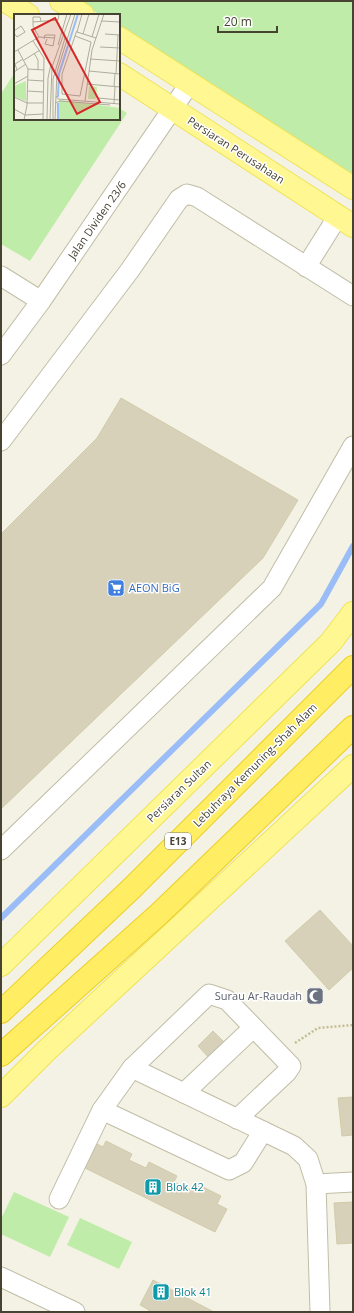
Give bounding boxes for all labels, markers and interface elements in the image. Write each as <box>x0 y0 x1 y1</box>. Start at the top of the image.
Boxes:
scale bar <box>218 8 277 34</box>
text: 20 m <box>224 13 252 30</box>
inset map <box>14 14 120 120</box>
street label: Persiaran Perusahaan <box>185 113 288 187</box>
street label: Jalan Dividen 23/6 <box>63 178 129 263</box>
supermarket icon: AEON BiG <box>106 578 126 598</box>
place label: AEON BiG <box>129 580 180 595</box>
street label: Lebuhraya Kemuning–Shah Alam <box>189 699 320 830</box>
street label: Persiaran Sultan <box>143 756 214 825</box>
road number: E13 <box>165 833 191 849</box>
mosque icon: Surau Ar-Raudah <box>305 986 325 1006</box>
place label: Surau Ar-Raudah <box>215 988 302 1003</box>
building icon: Blok 42 <box>143 1177 163 1197</box>
place label: Blok 42 <box>166 1179 204 1194</box>
building icon: Blok 41 <box>151 1282 171 1302</box>
place label: Blok 41 <box>174 1284 212 1299</box>

